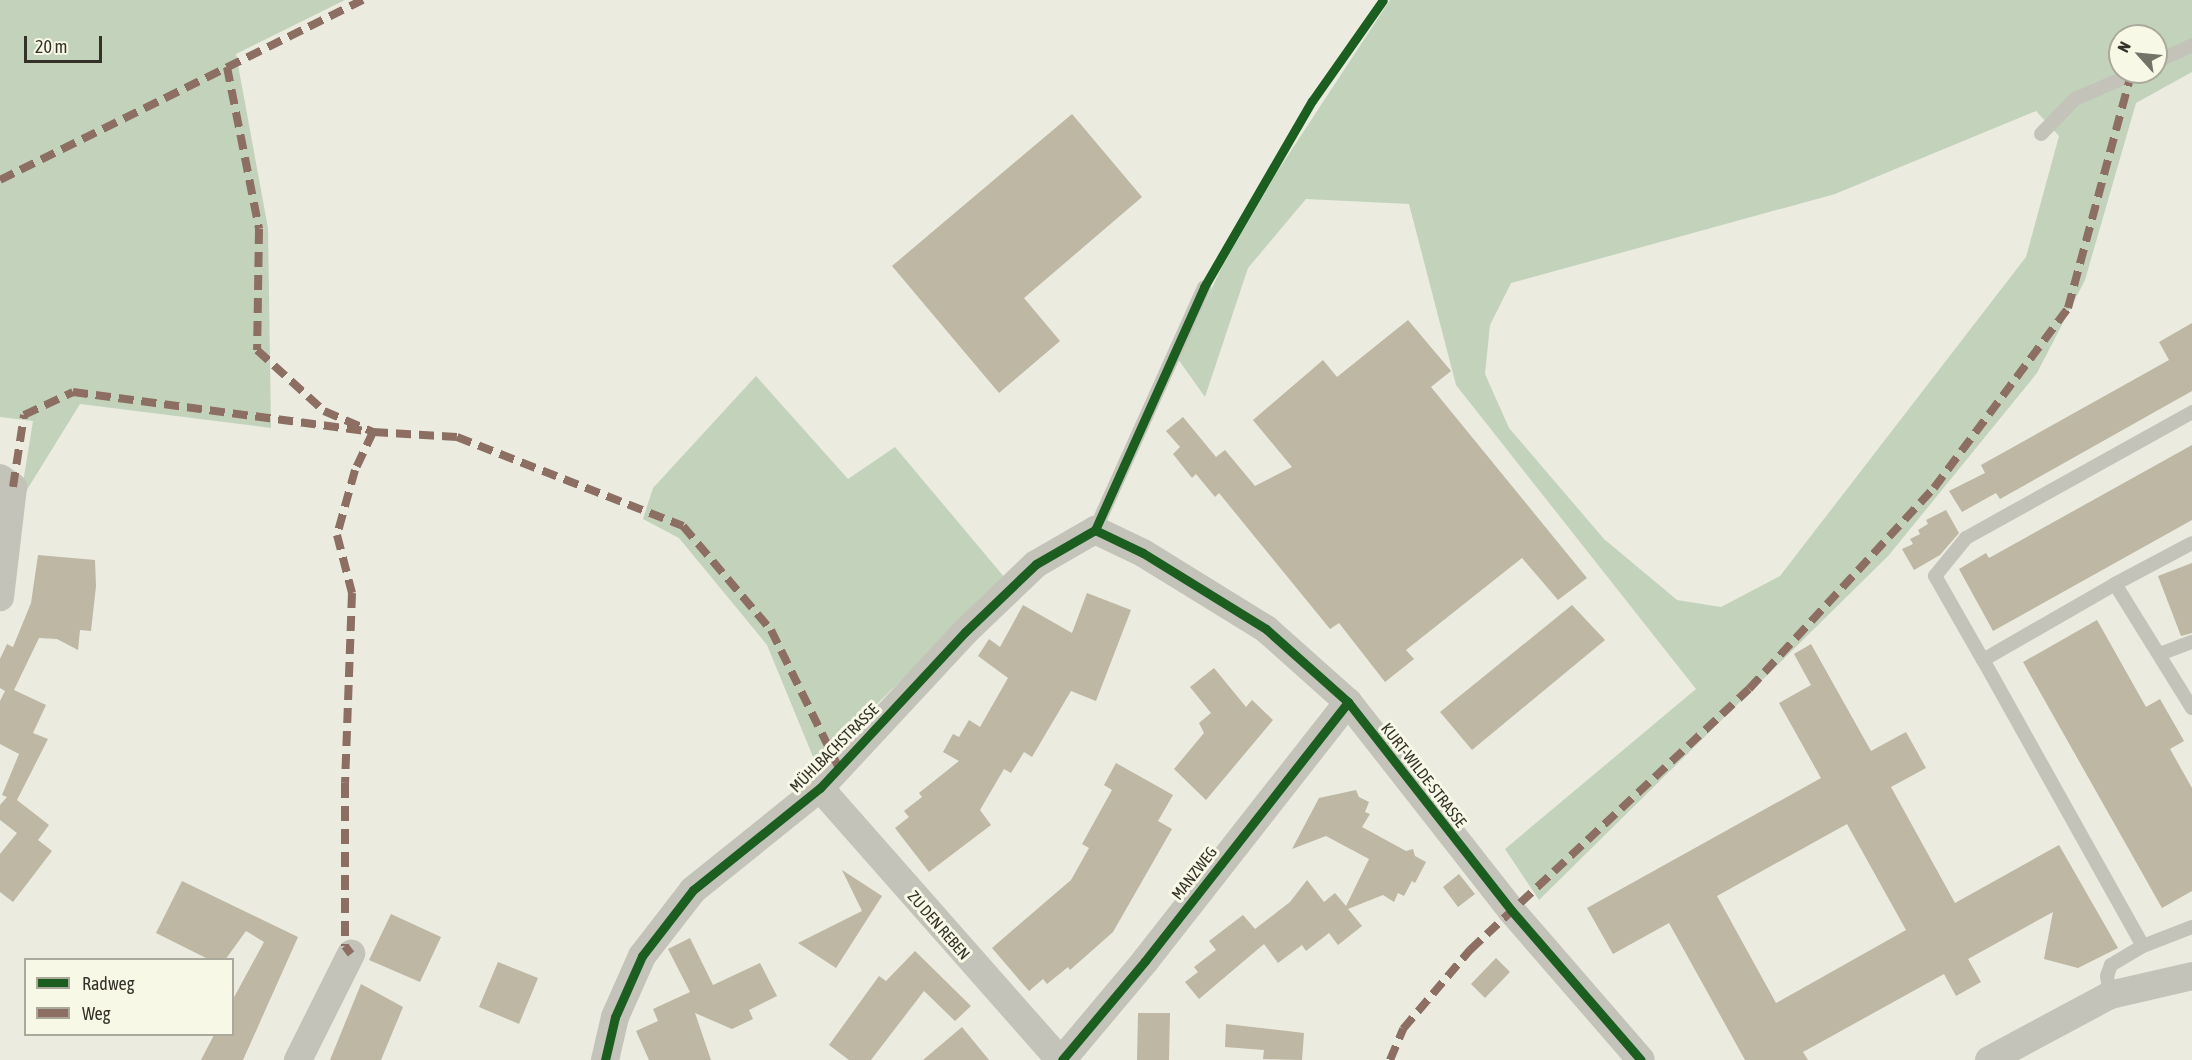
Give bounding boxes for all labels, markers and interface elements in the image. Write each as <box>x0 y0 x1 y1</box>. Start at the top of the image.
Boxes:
scale bar <box>27 24 105 62</box>
north arrow <box>2108 24 2168 84</box>
text: 20 m <box>35 36 67 57</box>
text: N <box>2114 38 2134 55</box>
street label: MÜHLBACHSTRASSE <box>786 700 882 796</box>
street label: KURT-WILDE-STRASSE <box>1377 719 1471 831</box>
street label: MANZWEG <box>1167 843 1221 903</box>
street label: ZU DEN REBEN <box>904 887 974 963</box>
legend <box>24 958 234 1036</box>
text: Radweg <box>82 973 134 994</box>
text: Weg <box>82 1003 110 1024</box>

